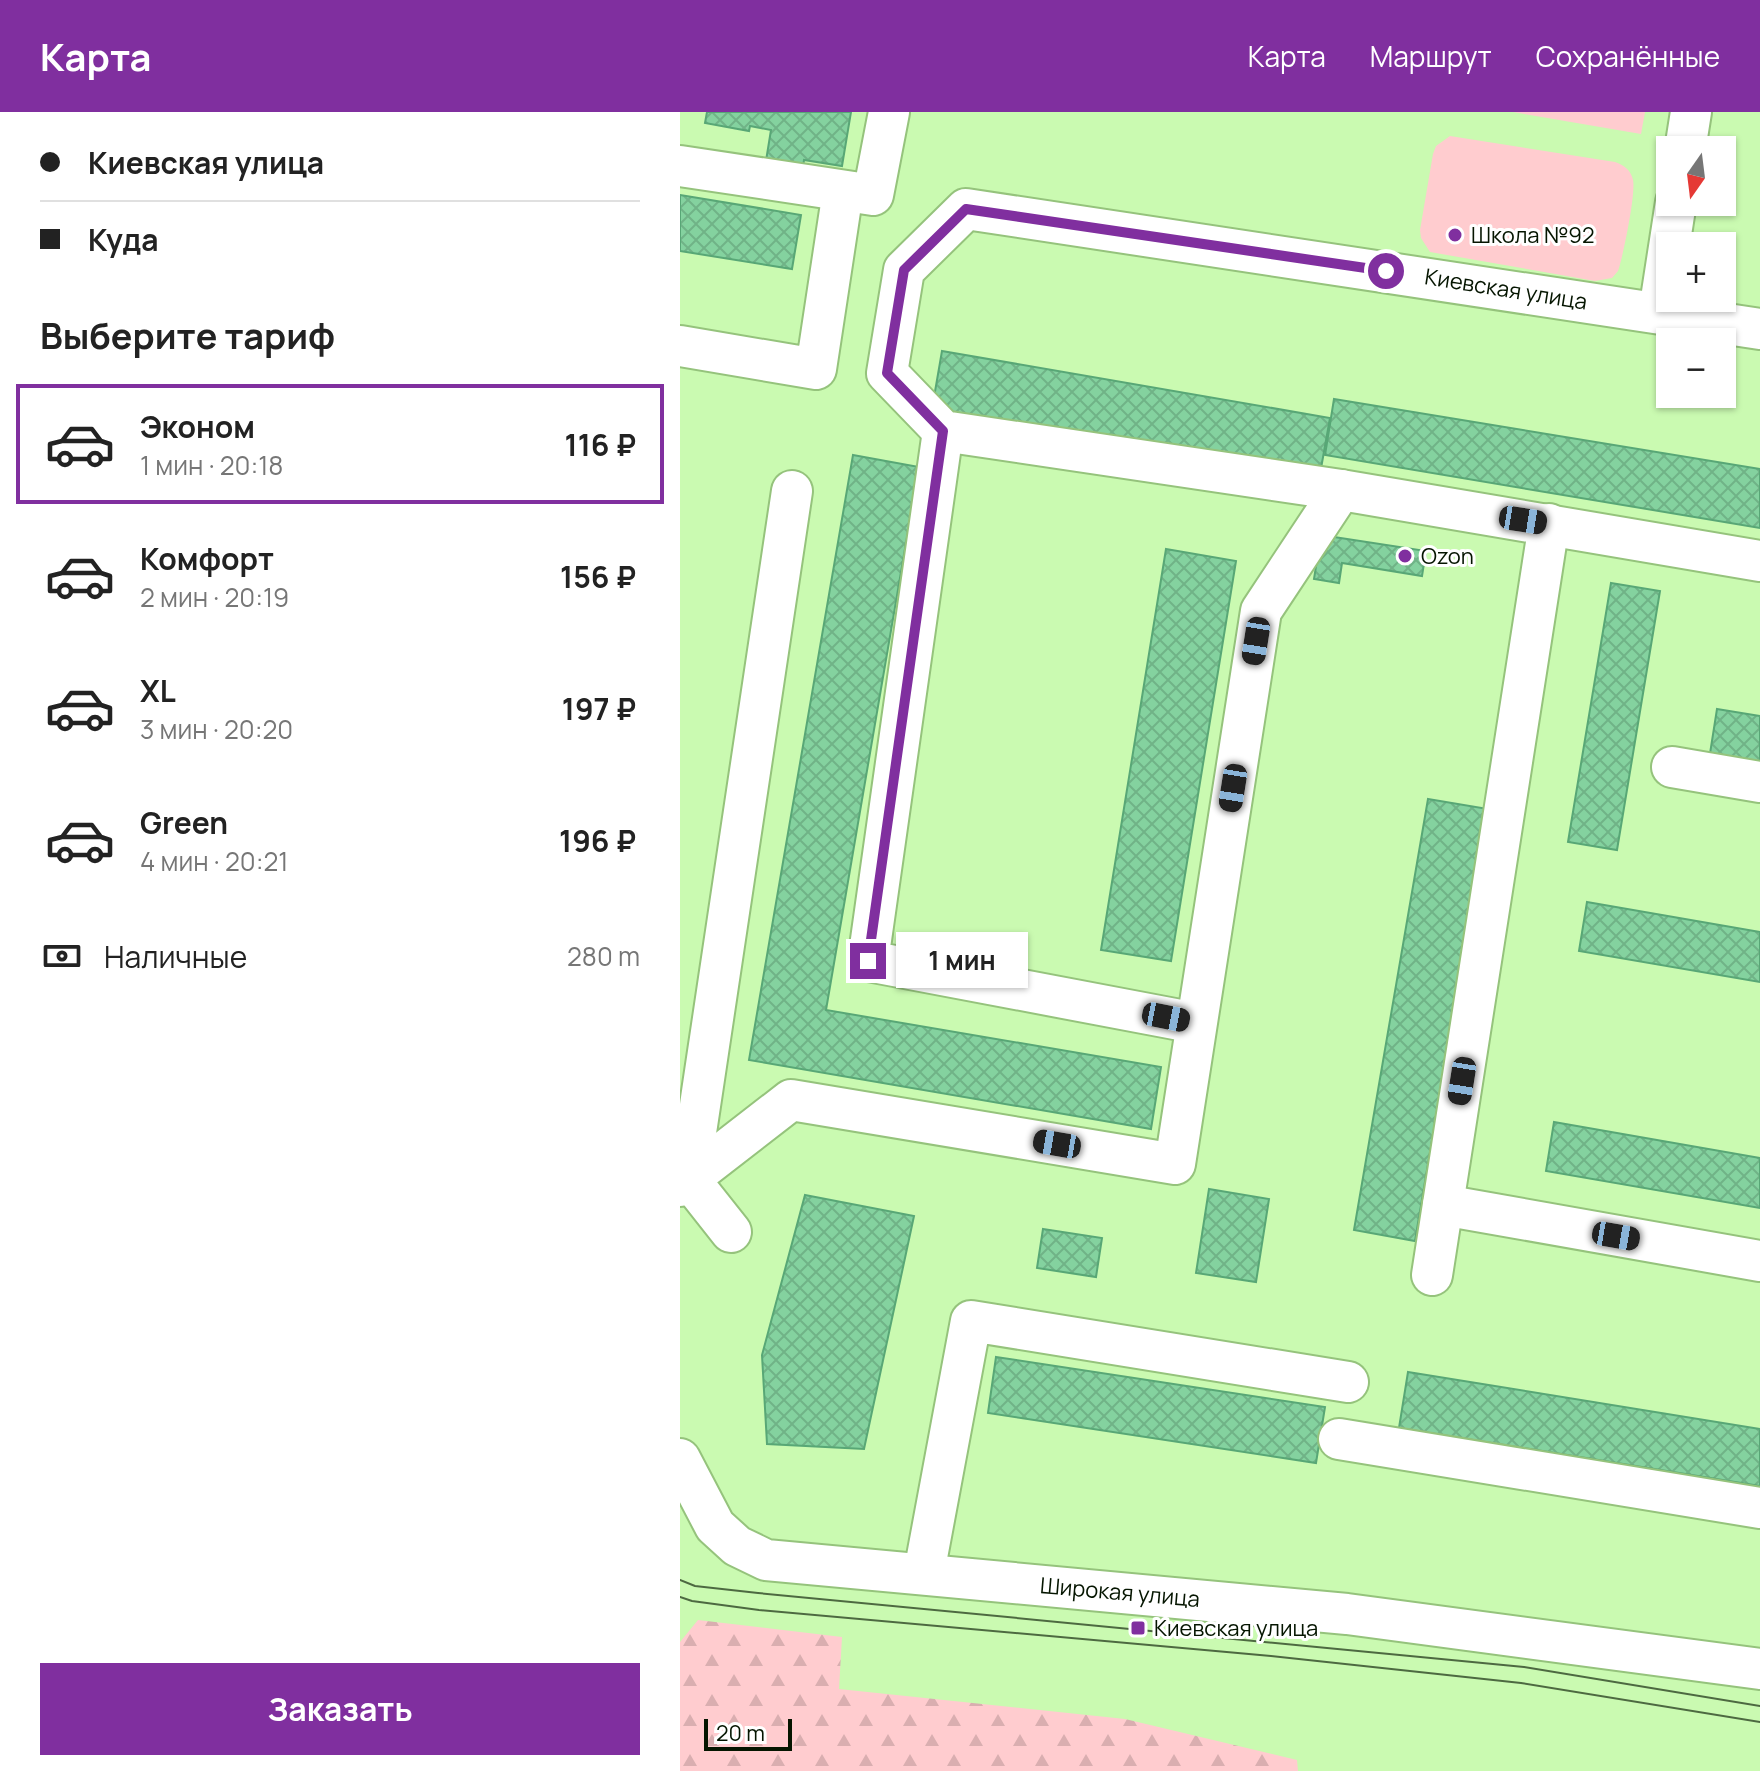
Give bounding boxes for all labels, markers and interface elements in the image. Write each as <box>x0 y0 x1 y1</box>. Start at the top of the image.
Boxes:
text: Карта <box>40 30 152 82</box>
text: Карта <box>1248 37 1326 75</box>
text: Маршрут <box>1370 37 1492 75</box>
text: Сохранённые <box>1536 37 1720 75</box>
north arrow <box>1656 136 1736 216</box>
map controls <box>1656 136 1736 408</box>
text: Киевская улица <box>88 142 324 183</box>
text: Куда <box>88 219 159 260</box>
place label: Школа №92 <box>1471 220 1594 250</box>
marker: Школа №92 <box>1446 226 1464 244</box>
button: + <box>1656 232 1736 312</box>
route start <box>1368 253 1404 289</box>
street label: Киевская улица <box>1423 261 1589 317</box>
text: Выберите тариф <box>40 311 335 360</box>
button: − <box>1656 328 1736 408</box>
text: Эконом <box>140 406 255 447</box>
icon: car <box>44 408 116 480</box>
text: 116 ₽ <box>565 424 636 465</box>
text: 1 мин · 20:18 <box>140 447 283 483</box>
car <box>1497 504 1549 536</box>
text: Комфорт <box>140 538 274 579</box>
icon: car <box>44 540 116 612</box>
place label: Ozon <box>1421 541 1474 571</box>
marker: Ozon <box>1396 547 1414 565</box>
text: 156 ₽ <box>560 556 636 597</box>
text: 2 мин · 20:19 <box>140 579 289 615</box>
car <box>1240 615 1272 667</box>
text: XL <box>140 670 176 711</box>
icon: car <box>44 672 116 744</box>
text: 197 ₽ <box>562 688 636 729</box>
text: 3 мин · 20:20 <box>140 711 293 747</box>
car <box>1217 762 1249 814</box>
text: Green <box>140 802 228 843</box>
icon: car <box>44 804 116 876</box>
text: 196 ₽ <box>559 820 636 861</box>
text: 4 мин · 20:21 <box>140 843 288 879</box>
callout: 1 мин <box>896 933 1028 989</box>
icon: cash <box>40 934 84 978</box>
text: Наличные <box>104 936 247 977</box>
text: 280 m <box>567 938 640 974</box>
text: 1 мин <box>928 942 996 978</box>
route end <box>850 943 886 979</box>
car <box>1140 1001 1192 1033</box>
car <box>1446 1055 1478 1107</box>
car <box>1031 1128 1083 1160</box>
car <box>1590 1220 1642 1252</box>
street label: Широкая улица <box>1039 1570 1201 1614</box>
place label: Киевская улица <box>1154 1613 1318 1643</box>
marker: Киевская улица <box>1129 1619 1147 1637</box>
button: Заказать <box>40 1663 640 1755</box>
scale bar <box>704 1715 792 1751</box>
text: 20 m <box>716 1718 765 1748</box>

